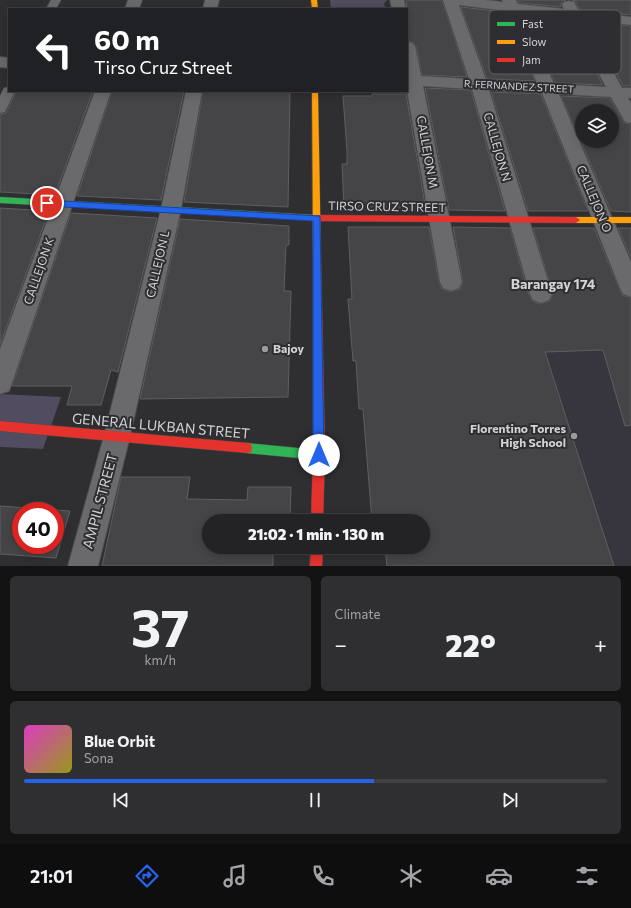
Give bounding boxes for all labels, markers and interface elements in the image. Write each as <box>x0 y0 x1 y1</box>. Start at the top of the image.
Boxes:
legend <box>489 10 621 74</box>
text: Fast <box>522 17 544 30</box>
text: 60 m <box>94 22 160 56</box>
icon: left <box>28 24 80 76</box>
text: Slow <box>522 35 547 48</box>
text: Jam <box>522 53 541 67</box>
text: Tirso Cruz Street <box>94 56 232 78</box>
street label: R. FERNANDEZ STREET <box>464 77 575 95</box>
map controls <box>575 104 619 148</box>
button: layers <box>575 104 619 148</box>
street label: CALLEJON N <box>480 111 514 183</box>
street label: CALLEJON M <box>414 114 441 189</box>
street label: CALLEJON O <box>574 163 615 235</box>
pin <box>30 186 64 220</box>
icon: arrive <box>36 192 58 214</box>
street label: TIRSO CRUZ STREET <box>328 198 446 214</box>
street label: CALLEJON L <box>142 229 173 299</box>
street label: CALLEJON K <box>20 235 57 306</box>
district label: Barangay 174 <box>511 275 596 292</box>
place label: Bajoy <box>273 341 305 355</box>
marker: Bajoy <box>260 344 270 354</box>
street label: GENERAL LUKBAN STREET <box>71 409 251 442</box>
place label: Florentino Torres High School <box>470 421 566 449</box>
marker: Florentino Torres High School <box>569 431 579 441</box>
position arrow <box>298 434 340 476</box>
street label: AMPIL STREET <box>79 451 120 551</box>
speed limit sign: 40 <box>12 502 64 554</box>
text: 21:02 · 1 min · 130 m <box>248 525 384 543</box>
text: 37 <box>131 594 189 658</box>
text: Climate <box>335 606 380 622</box>
text: 22° <box>445 626 496 663</box>
text: − <box>335 631 347 658</box>
text: + <box>594 631 607 658</box>
text: km/h <box>144 652 176 668</box>
text: Blue Orbit <box>84 732 155 750</box>
text: Sona <box>84 750 114 766</box>
icon: previous <box>110 789 132 811</box>
icon: pause <box>304 789 326 811</box>
icon: next <box>499 789 521 811</box>
icon: directions <box>133 862 161 890</box>
icon: music <box>221 862 249 890</box>
icon: phone <box>309 862 337 890</box>
icon: climate <box>397 862 425 890</box>
icon: car <box>485 862 513 890</box>
icon: filters <box>573 862 601 890</box>
text: 21:01 <box>30 865 73 887</box>

